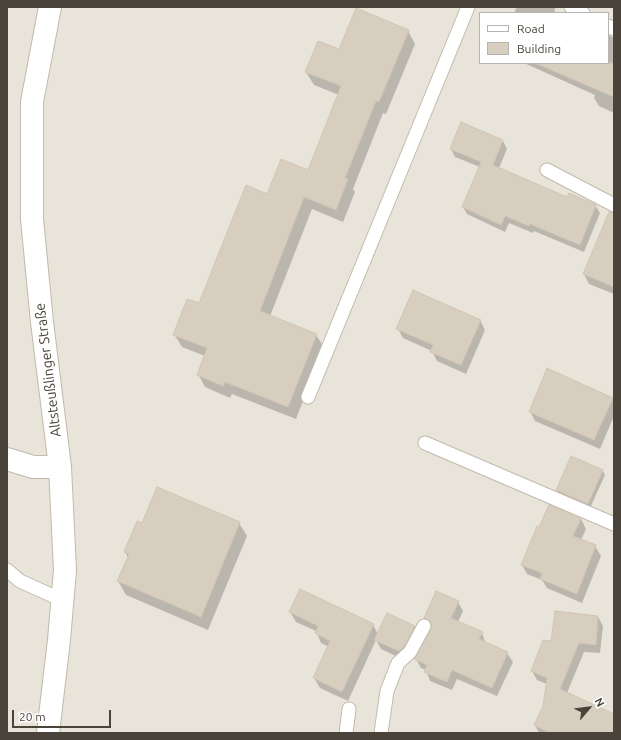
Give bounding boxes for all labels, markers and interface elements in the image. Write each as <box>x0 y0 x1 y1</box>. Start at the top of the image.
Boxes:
legend <box>479 12 609 64</box>
text: Road <box>517 22 545 35</box>
text: Building <box>517 42 561 55</box>
street label: Altsteußlinger Straße <box>31 302 65 438</box>
north arrow <box>569 688 609 728</box>
text: N <box>592 696 607 709</box>
scale bar <box>14 702 113 728</box>
text: 20 m <box>19 710 46 723</box>

